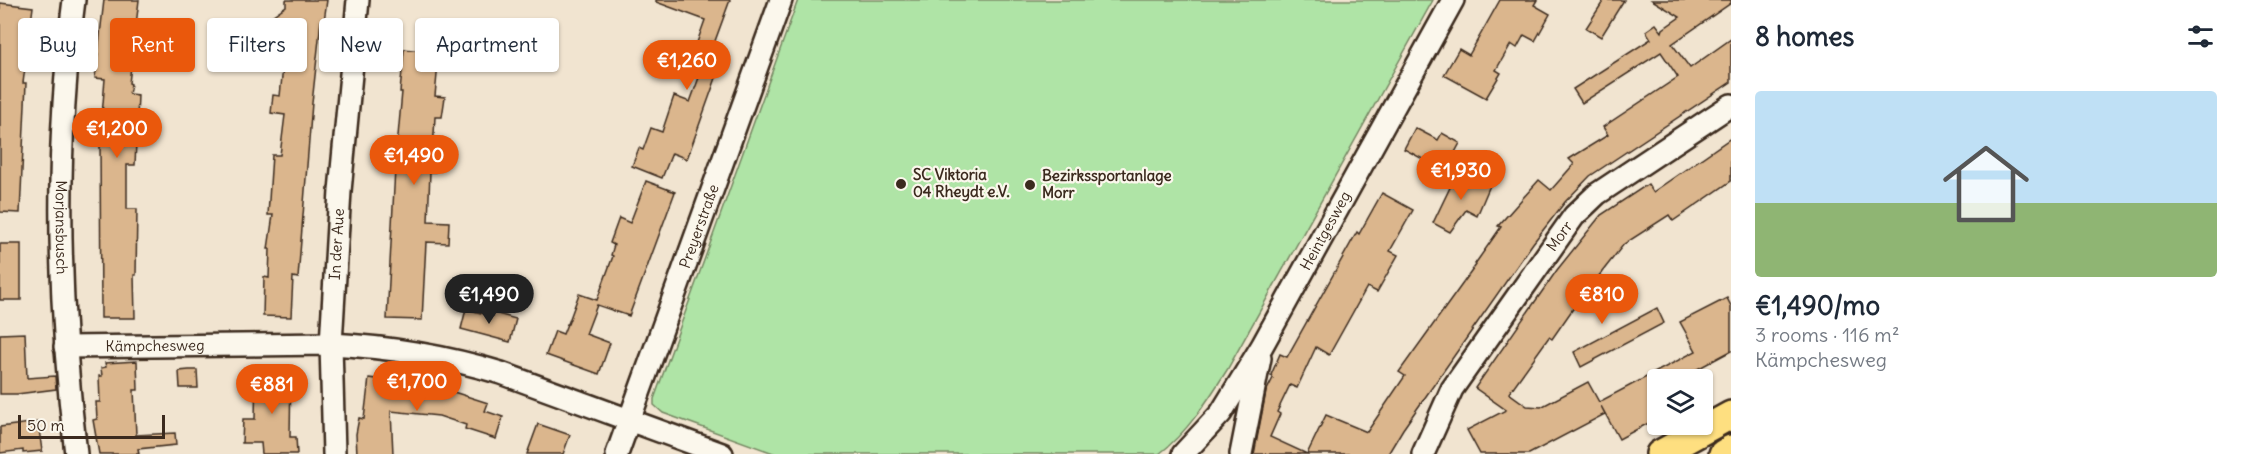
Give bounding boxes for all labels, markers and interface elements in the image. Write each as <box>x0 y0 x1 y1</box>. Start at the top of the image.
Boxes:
chip: Buy <box>18 18 98 72</box>
chip: Rent <box>110 18 195 72</box>
chip: Filters <box>207 18 307 72</box>
chip: New <box>319 18 403 72</box>
chip: Apartment <box>415 18 559 72</box>
text: 8 homes <box>1755 20 1854 53</box>
icon: filters <box>2184 20 2217 53</box>
pin: €1,260 <box>638 40 736 91</box>
text: €1,260 <box>657 47 717 72</box>
pin: €1,200 <box>68 108 166 159</box>
text: €1,200 <box>86 115 148 140</box>
icon: home <box>1932 130 2040 238</box>
pin: €1,490 <box>365 135 463 186</box>
text: €1,490 <box>384 142 444 167</box>
pin: €1,930 <box>1412 150 1510 201</box>
text: €1,930 <box>1431 157 1491 182</box>
place label: SC Viktoria 04 Rheydt e.V. <box>913 165 1010 202</box>
place label: Bezirkssportanlage Morr <box>1042 166 1172 202</box>
marker: SC Viktoria 04 Rheydt e.V. <box>894 177 908 191</box>
marker: Bezirkssportanlage Morr <box>1023 178 1037 192</box>
street label: Morjansbusch <box>52 180 72 275</box>
street label: Preyerstraße <box>675 182 723 271</box>
street label: Heintgesweg <box>1296 188 1355 273</box>
street label: In der Aue <box>325 208 348 281</box>
street label: Morr <box>1542 217 1576 255</box>
pin: €1,490 <box>440 274 538 325</box>
pin: €810 <box>1566 274 1638 325</box>
text: €1,490 <box>459 281 519 306</box>
text: €810 <box>1579 281 1625 306</box>
text: €1,490/mo <box>1755 289 1880 322</box>
text: 3 rooms · 116 m² <box>1755 322 1899 347</box>
street label: Kämpchesweg <box>105 335 205 356</box>
text: Kämpchesweg <box>1755 347 1887 372</box>
pin: €1,700 <box>368 361 466 412</box>
pin: €881 <box>236 364 308 415</box>
text: €1,700 <box>387 368 447 393</box>
map controls <box>1647 369 1713 435</box>
button: layers <box>1647 369 1713 435</box>
text: €881 <box>250 371 294 396</box>
scale bar <box>18 412 165 440</box>
text: 50 m <box>27 415 65 435</box>

